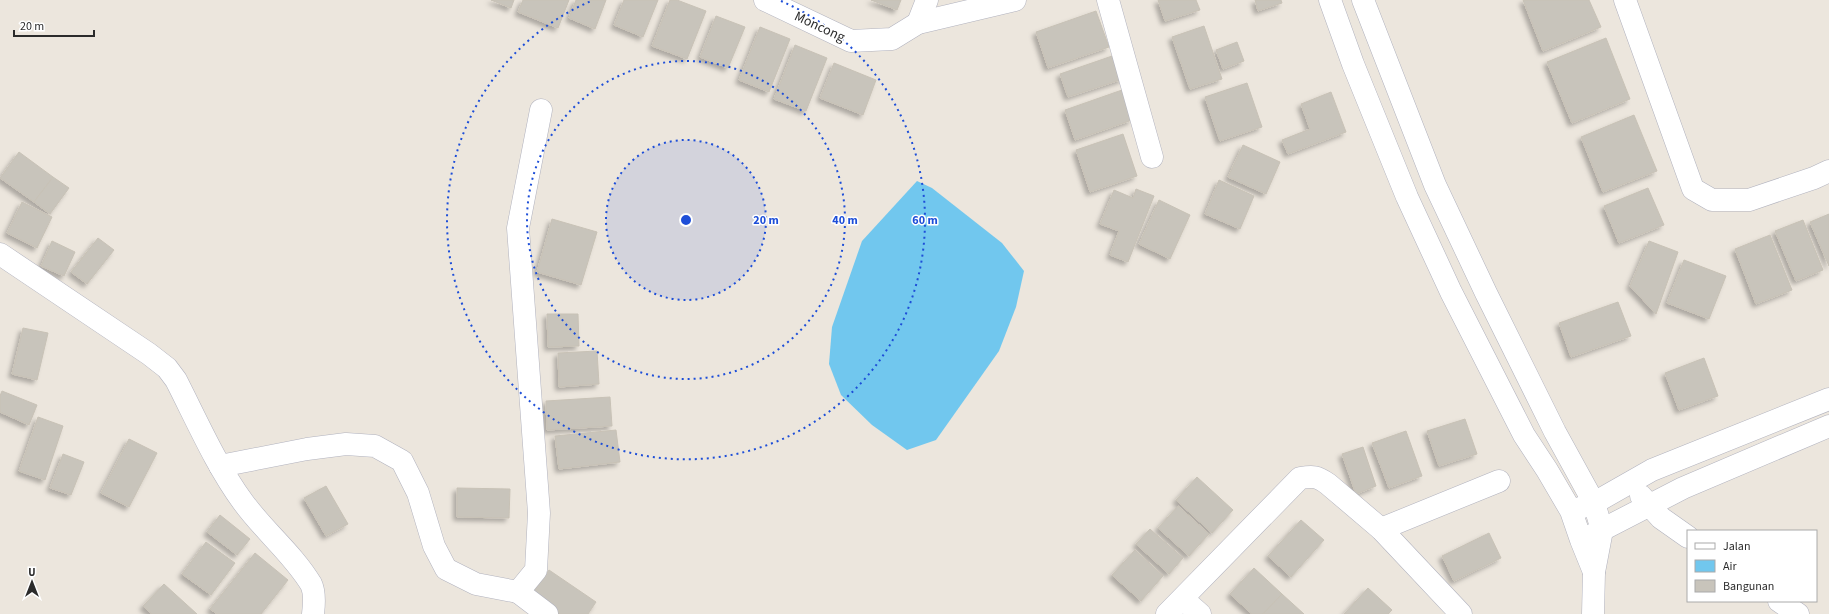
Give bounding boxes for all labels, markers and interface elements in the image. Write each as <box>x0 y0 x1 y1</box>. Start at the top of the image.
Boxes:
street label: Moncong <box>791 6 848 47</box>
scale bar <box>14 12 94 38</box>
text: 20 m <box>20 18 44 35</box>
text: 20 m <box>753 212 779 229</box>
text: 40 m <box>832 212 858 229</box>
text: 60 m <box>912 212 938 229</box>
centre of rings <box>679 213 693 227</box>
legend <box>1687 530 1817 602</box>
text: Jalan <box>1723 538 1750 555</box>
text: Air <box>1723 558 1737 575</box>
north arrow <box>12 562 52 602</box>
text: U <box>28 565 36 580</box>
text: Bangunan <box>1723 578 1774 595</box>

